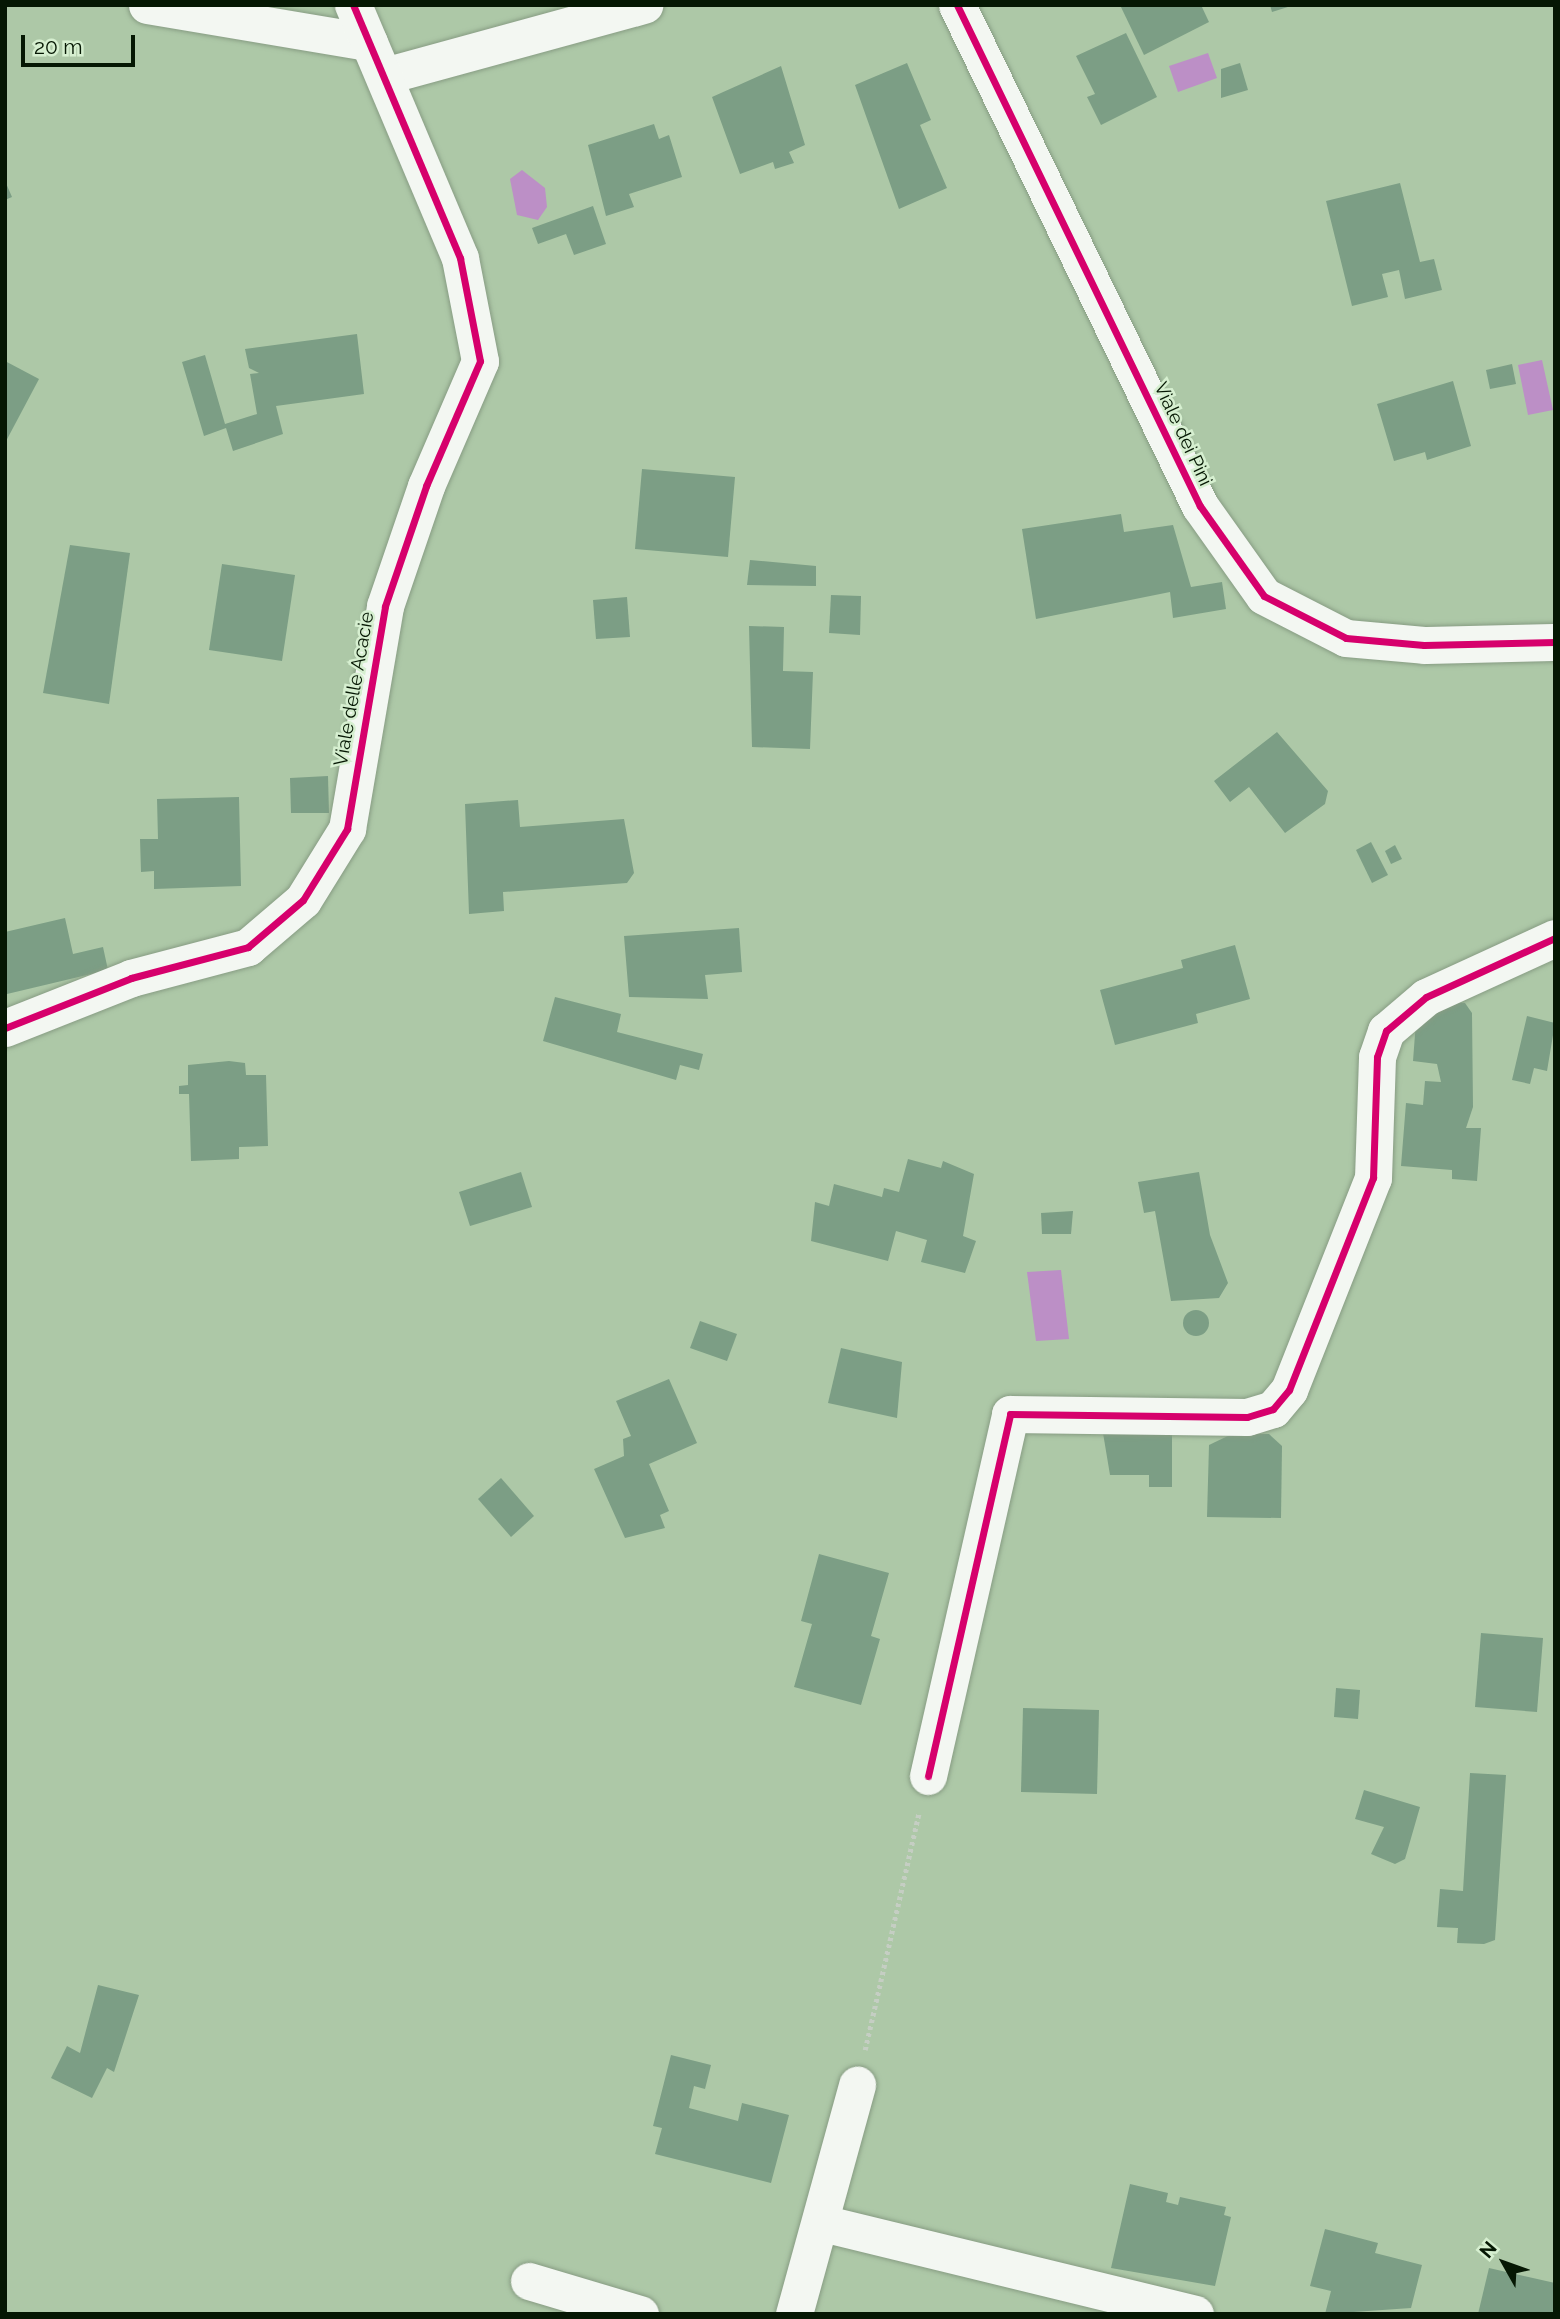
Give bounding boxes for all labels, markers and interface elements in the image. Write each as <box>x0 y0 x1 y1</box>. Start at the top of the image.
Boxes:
scale bar <box>24 21 138 65</box>
text: 20 m <box>34 34 82 59</box>
street label: Viale dei Pini <box>1149 379 1217 489</box>
street label: Viale delle Acacie <box>329 610 379 768</box>
north arrow <box>1469 2228 1539 2298</box>
text: N <box>1475 2237 1501 2262</box>

